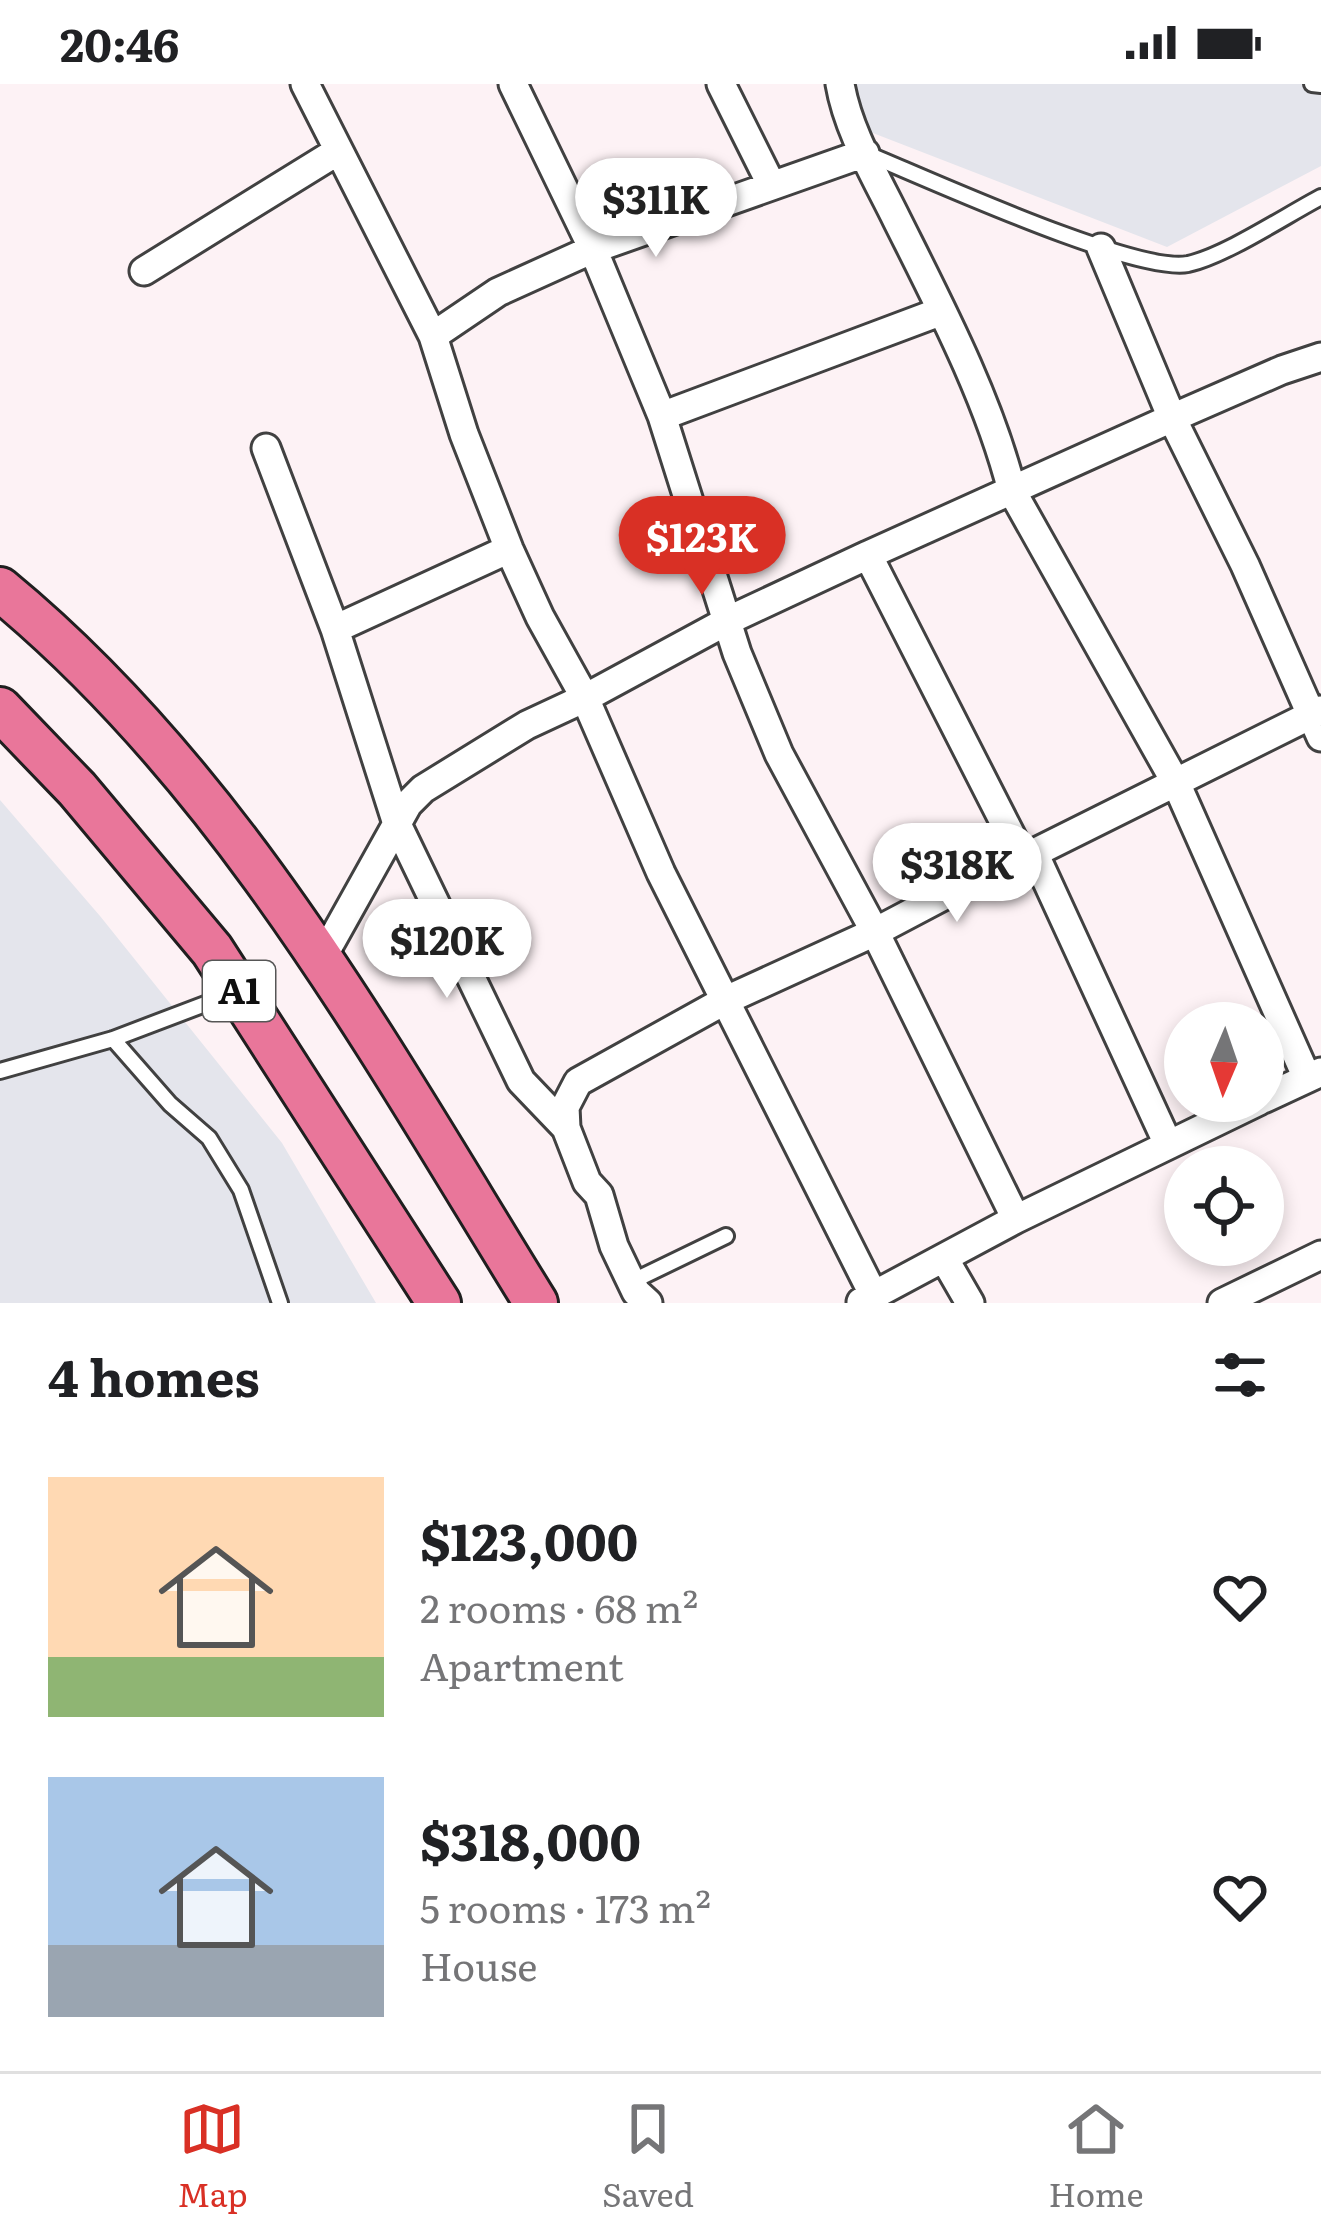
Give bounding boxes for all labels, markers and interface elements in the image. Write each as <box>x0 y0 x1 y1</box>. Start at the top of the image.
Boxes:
text: 20:46 <box>60 9 179 76</box>
pin: $311K <box>572 158 740 260</box>
text: $311K <box>602 168 710 226</box>
pin: $123K <box>618 496 786 598</box>
text: $123K <box>646 506 758 564</box>
pin: $318K <box>873 823 1041 925</box>
text: $318K <box>900 833 1014 891</box>
pin: $120K <box>363 899 531 1001</box>
text: $120K <box>390 909 504 967</box>
road number: A1 <box>203 961 275 1021</box>
north arrow <box>1164 1002 1284 1122</box>
map controls <box>1164 1002 1284 1266</box>
button: locate <box>1164 1146 1284 1266</box>
text: 4 homes <box>48 1337 260 1413</box>
icon: filters <box>1207 1342 1273 1408</box>
text: $123,000 <box>420 1501 638 1577</box>
icon: home <box>144 1525 288 1669</box>
icon: heart <box>1207 1564 1273 1630</box>
text: 2 rooms · 68 m² <box>420 1577 698 1635</box>
text: Apartment <box>420 1635 624 1693</box>
text: $318,000 <box>420 1801 641 1877</box>
icon: home <box>144 1825 288 1969</box>
icon: heart <box>1207 1864 1273 1930</box>
text: 5 rooms · 173 m² <box>420 1877 711 1935</box>
text: House <box>420 1935 538 1993</box>
tab: Map <box>177 2096 248 2217</box>
tab: Saved <box>602 2096 694 2217</box>
tab: Home <box>1048 2096 1144 2217</box>

